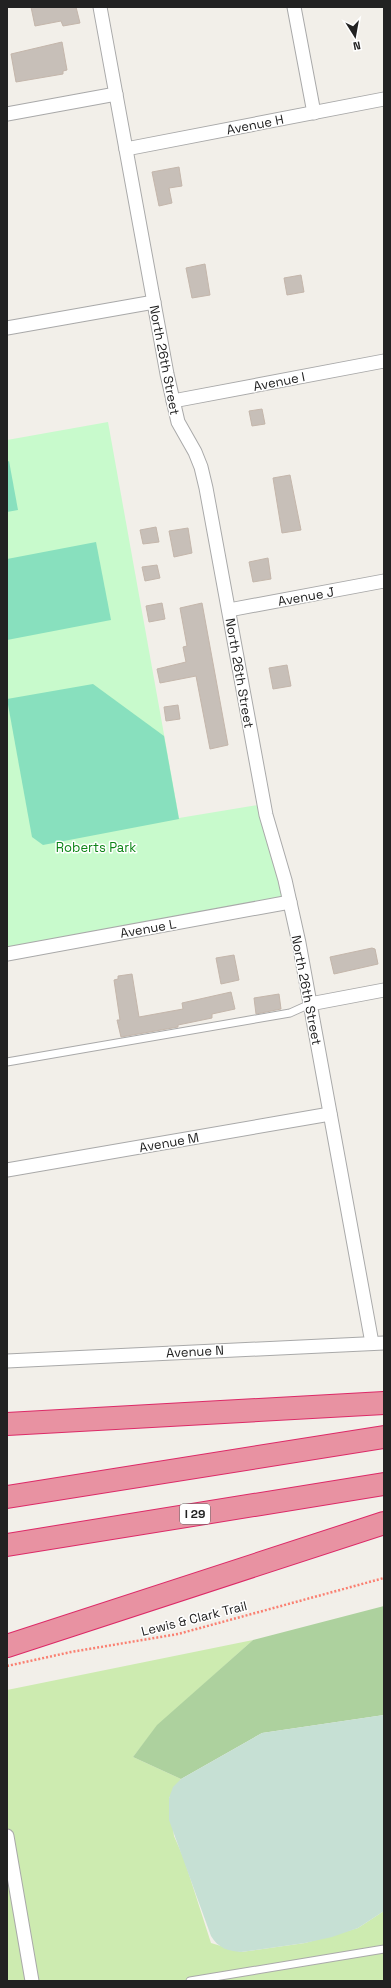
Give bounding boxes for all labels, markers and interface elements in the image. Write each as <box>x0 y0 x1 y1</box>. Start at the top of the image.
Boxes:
north arrow <box>335 16 375 56</box>
text: N <box>352 38 362 53</box>
street label: Avenue H <box>225 111 285 138</box>
street label: North 26th Street <box>146 304 184 417</box>
street label: Avenue I <box>252 368 306 395</box>
street label: Avenue J <box>277 583 336 610</box>
street label: North 26th Street <box>221 617 258 730</box>
park label: Roberts Park <box>56 839 136 856</box>
street label: Avenue L <box>119 915 177 942</box>
street label: North 26th Street <box>288 934 326 1047</box>
street label: Avenue M <box>138 1129 200 1156</box>
street label: Avenue N <box>166 1341 224 1362</box>
road number: I 29 <box>180 1504 210 1524</box>
street label: Lewis & Clark Trail <box>139 1597 249 1640</box>

